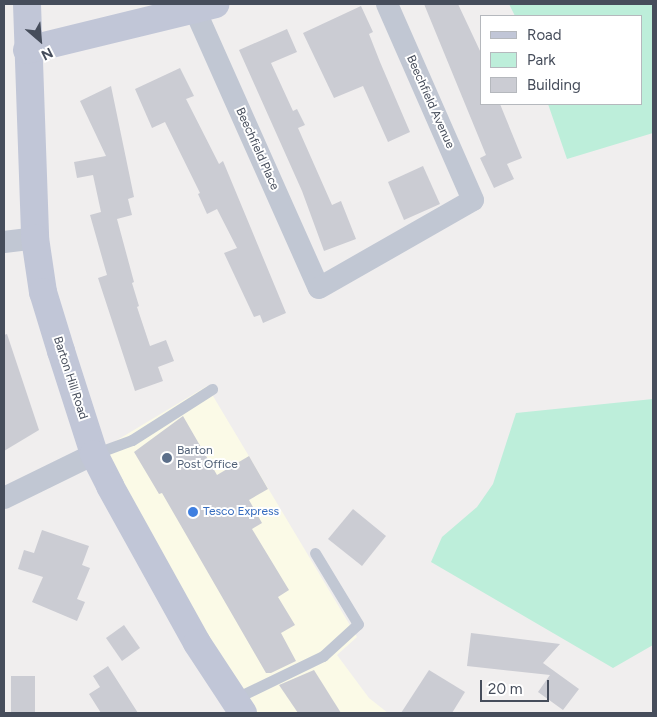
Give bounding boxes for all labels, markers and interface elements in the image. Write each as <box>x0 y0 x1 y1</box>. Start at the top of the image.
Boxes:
north arrow <box>15 15 65 65</box>
legend <box>480 15 642 105</box>
text: Road <box>527 26 562 44</box>
text: N <box>38 44 56 64</box>
text: Park <box>527 51 556 69</box>
street label: Beechfield Avenue <box>403 53 457 151</box>
text: Building <box>527 76 581 94</box>
street label: Beechfield Place <box>232 106 282 192</box>
street label: Barton Hill Road <box>50 335 90 421</box>
place label: Barton Post Office <box>177 444 238 472</box>
marker: Barton Post Office <box>161 452 173 464</box>
place label: Tesco Express <box>203 505 279 519</box>
marker: Tesco Express <box>187 506 199 518</box>
scale bar <box>482 670 551 702</box>
text: 20 m <box>488 680 522 698</box>

